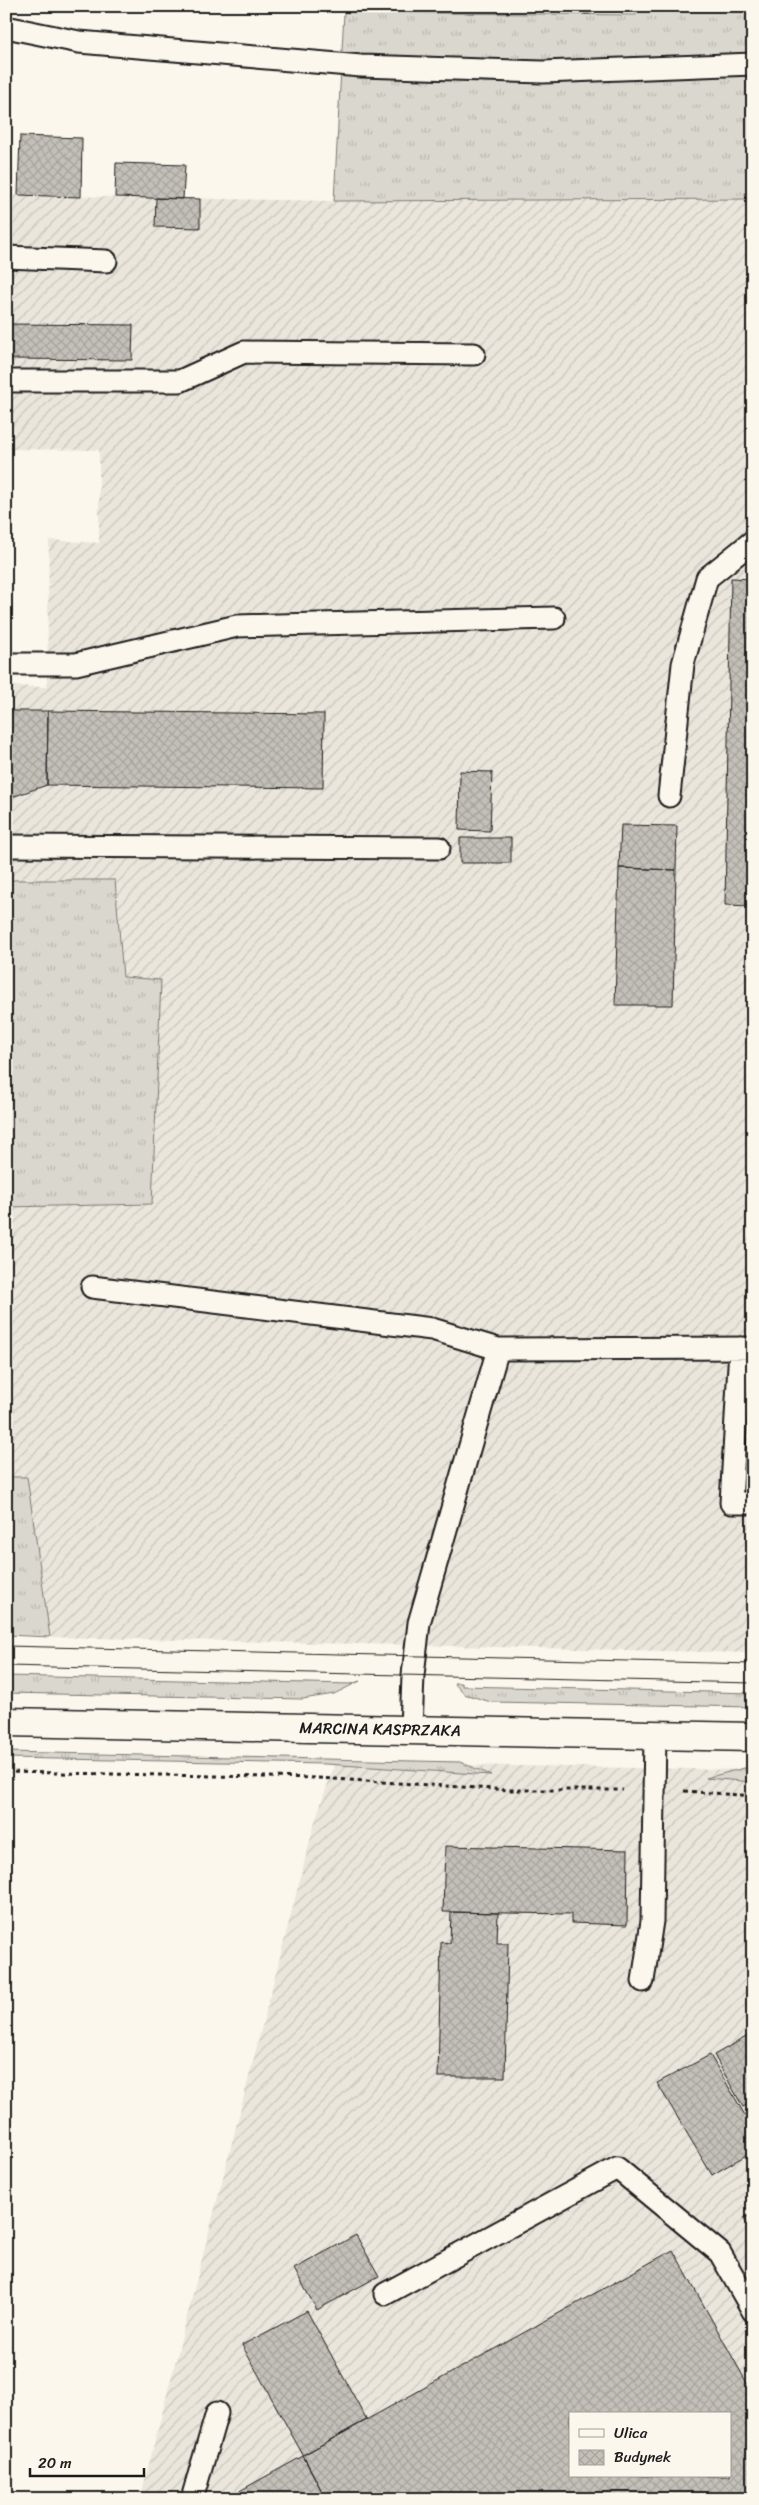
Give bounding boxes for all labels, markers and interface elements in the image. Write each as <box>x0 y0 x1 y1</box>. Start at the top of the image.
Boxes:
street label: MARCINA KASPRZAKA <box>299 1713 461 1745</box>
legend <box>569 2412 732 2478</box>
text: Ulica <box>614 2420 648 2446</box>
text: Budynek <box>614 2444 672 2470</box>
scale bar <box>30 2445 144 2477</box>
text: 20 m <box>38 2450 72 2476</box>

